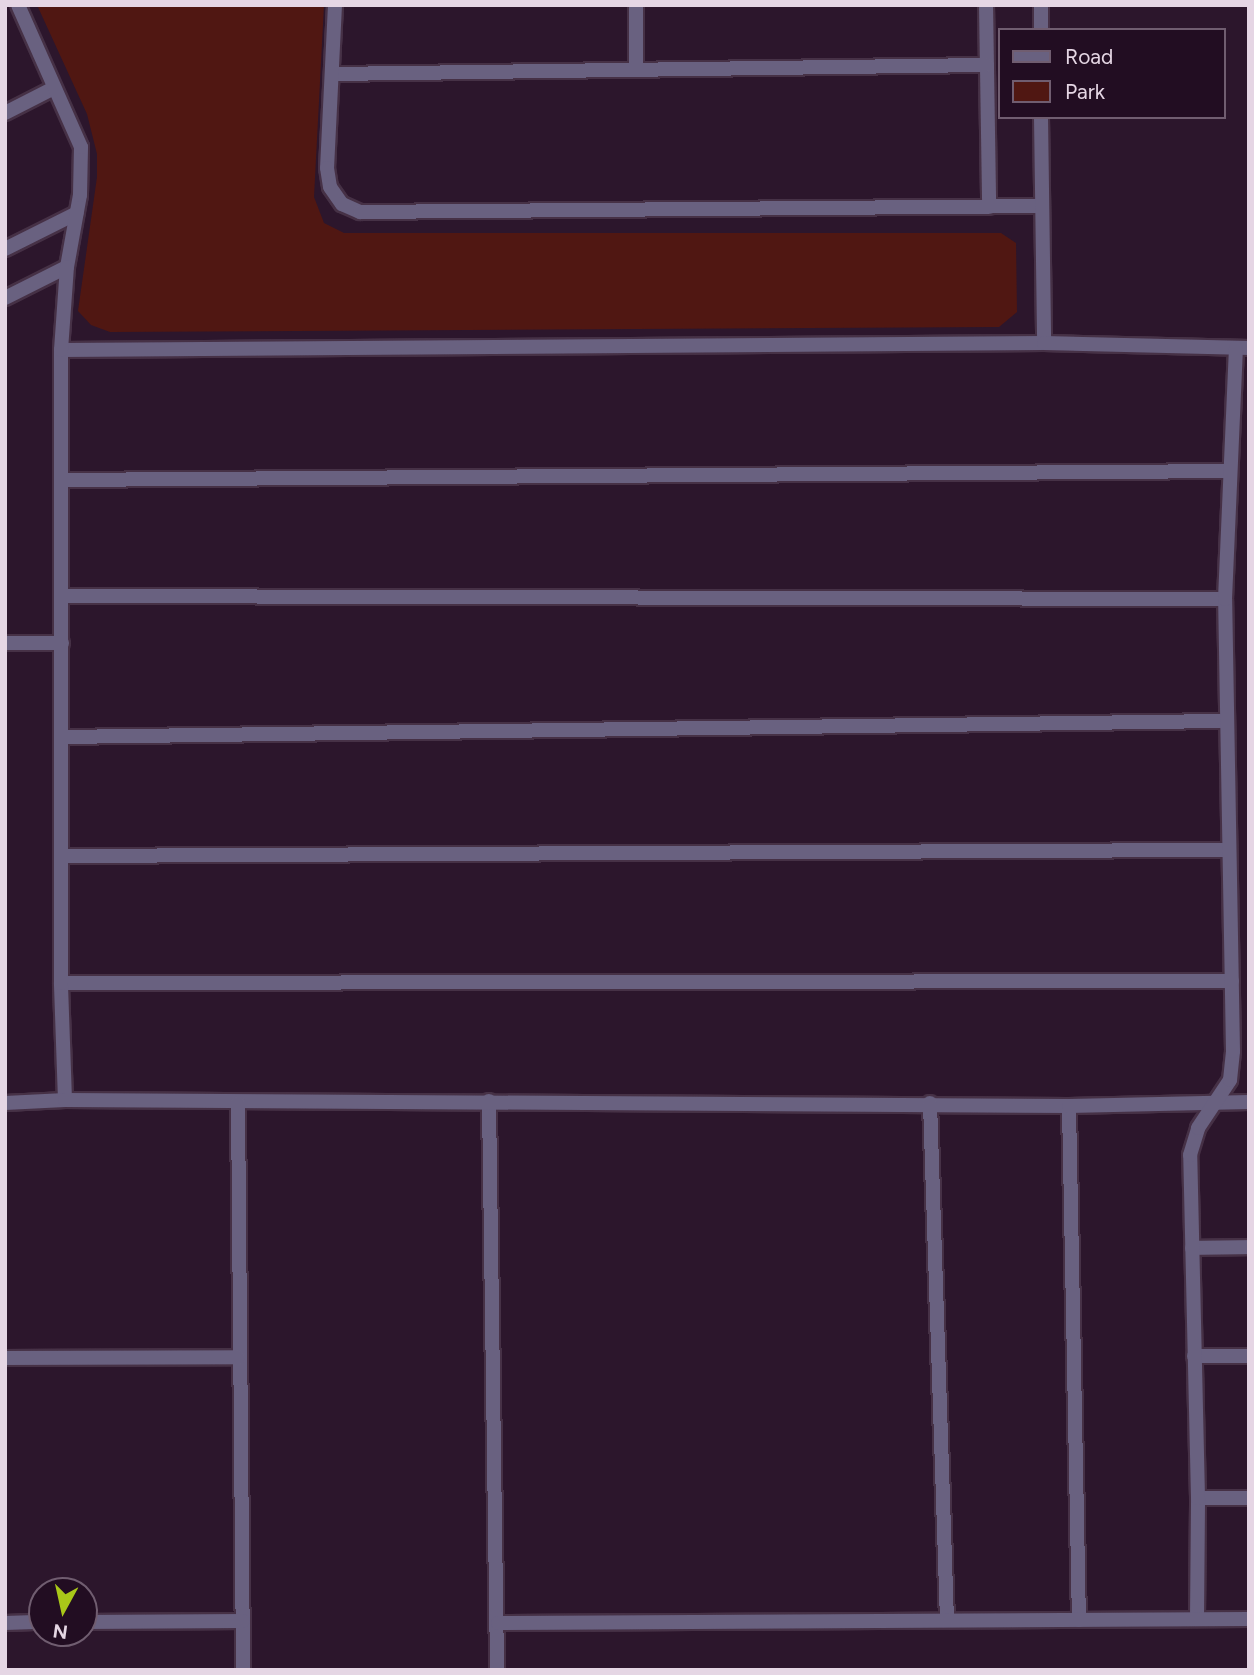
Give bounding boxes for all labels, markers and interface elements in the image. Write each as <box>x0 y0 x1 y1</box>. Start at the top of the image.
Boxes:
legend <box>998 28 1226 119</box>
text: Road <box>1065 44 1113 69</box>
text: Park <box>1065 79 1105 104</box>
north arrow <box>28 1577 98 1647</box>
text: N <box>51 1619 69 1644</box>

